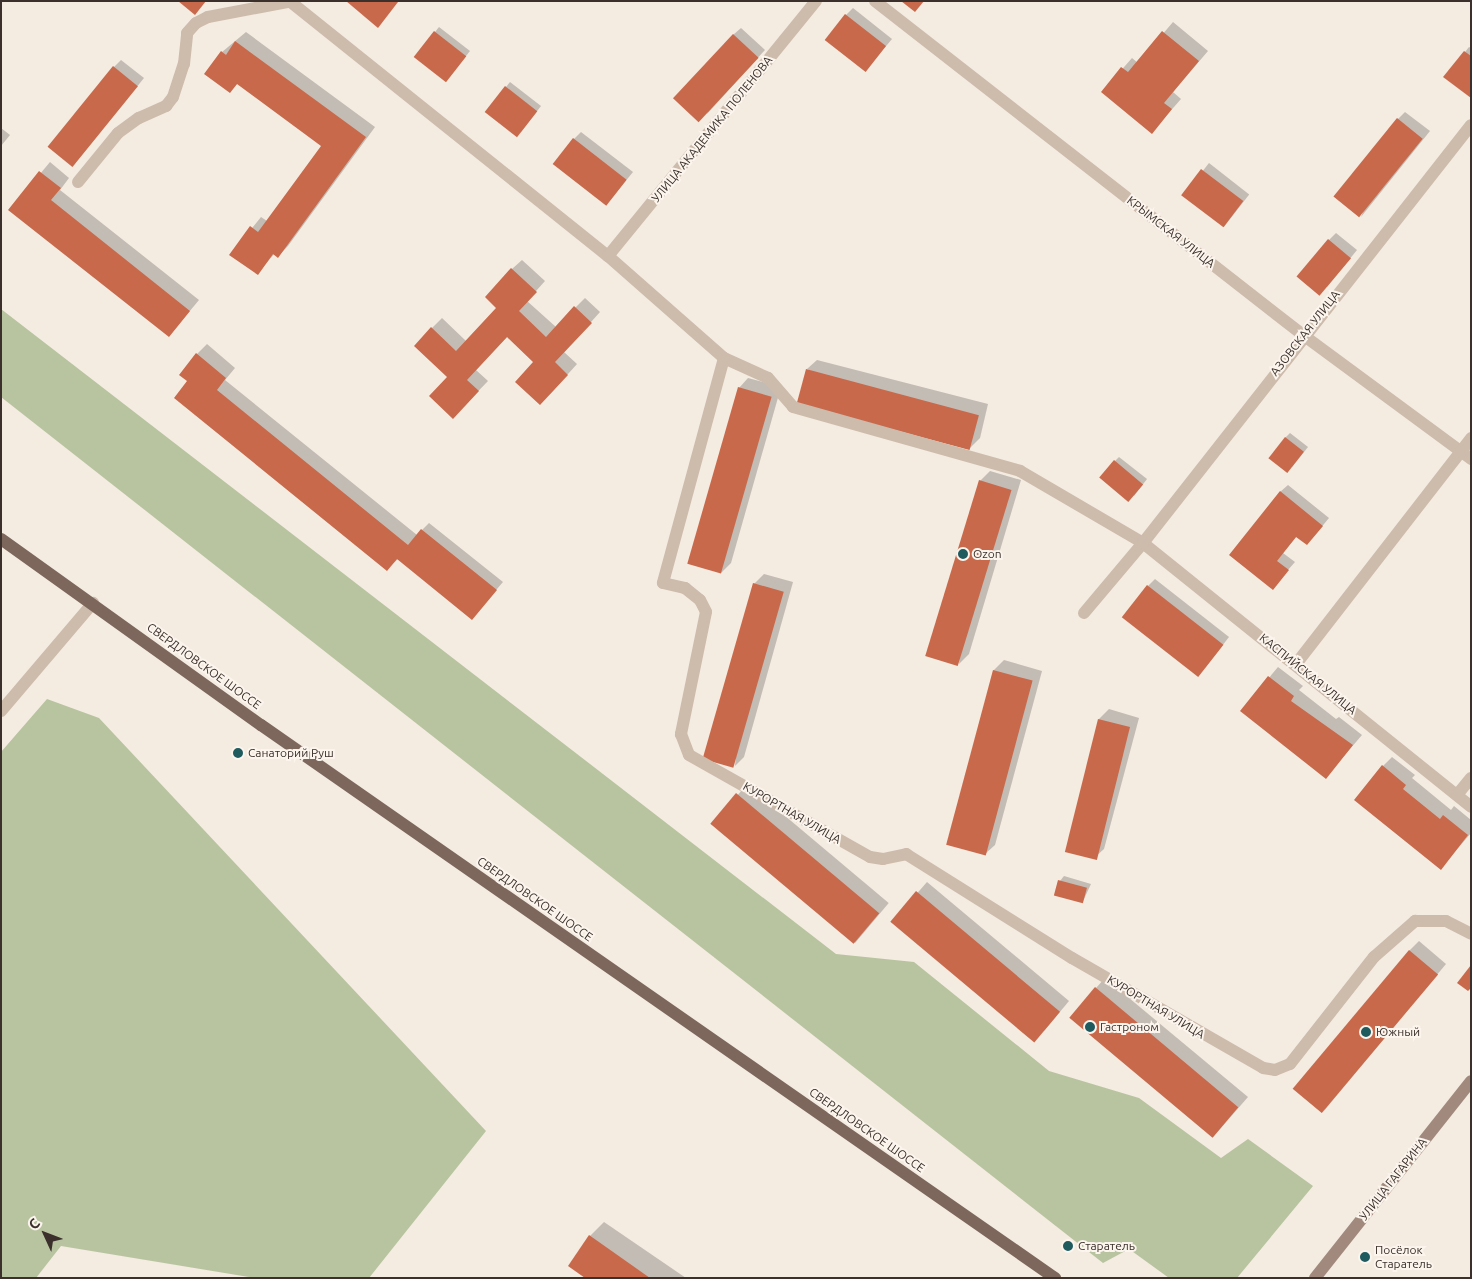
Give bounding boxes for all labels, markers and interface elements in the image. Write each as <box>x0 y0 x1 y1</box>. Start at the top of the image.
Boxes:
street label: УЛИЦА АКАДЕМИКА ПОЛЕНОВА <box>649 53 775 205</box>
street label: КРЫМСКАЯ УЛИЦА <box>1124 193 1218 271</box>
street label: АЗОВСКАЯ УЛИЦА <box>1267 287 1343 379</box>
place label: Ozon <box>973 547 1002 561</box>
marker: Ozon <box>957 548 969 560</box>
street label: СВЕРДЛОВСКОЕ ШОССЕ <box>144 620 264 712</box>
street label: КАСПИЙСКАЯ УЛИЦА <box>1256 630 1360 718</box>
place label: Санаторий Руш <box>248 746 334 760</box>
marker: Санаторий Руш <box>232 747 244 759</box>
street label: КУРОРТНАЯ УЛИЦА <box>740 779 844 847</box>
street label: СВЕРДЛОВСКОЕ ШОССЕ <box>475 854 595 944</box>
street label: КУРОРТНАЯ УЛИЦА <box>1105 972 1207 1042</box>
place label: Гастроном <box>1100 1020 1159 1034</box>
marker: Гастроном <box>1084 1021 1096 1033</box>
place label: Южный <box>1376 1025 1420 1039</box>
marker: Южный <box>1360 1026 1372 1038</box>
street label: СВЕРДЛОВСКОЕ ШОССЕ <box>807 1085 927 1175</box>
street label: УЛИЦА ГАГАРИНА <box>1356 1135 1430 1223</box>
north arrow <box>20 1209 70 1259</box>
text: С <box>25 1215 43 1233</box>
place label: Старатель <box>1078 1239 1135 1253</box>
marker: Старатель <box>1062 1240 1074 1252</box>
place label: Посёлок Старатель <box>1375 1243 1432 1271</box>
marker: Посёлок Старатель <box>1359 1251 1371 1263</box>

